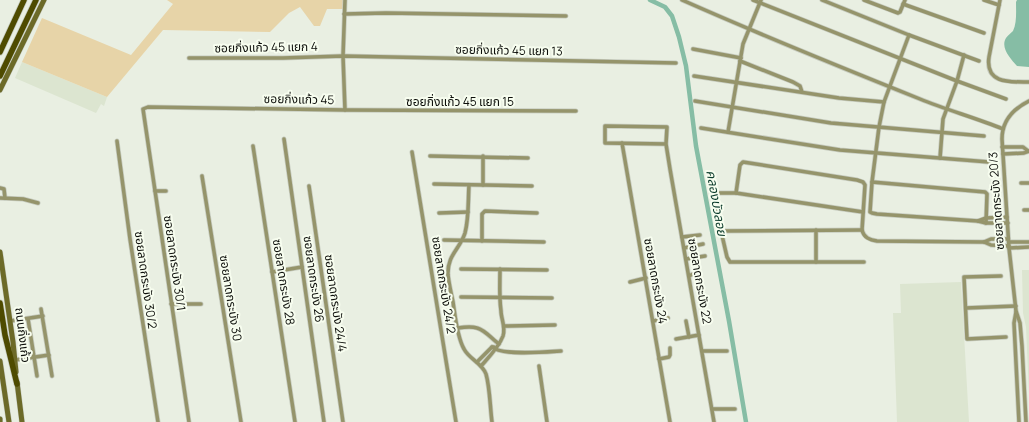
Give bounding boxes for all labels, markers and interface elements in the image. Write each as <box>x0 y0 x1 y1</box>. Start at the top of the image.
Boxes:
street label: ซอยกิ่งแก้ว 45 แยก 4 <box>214 38 318 56</box>
street label: ซอยกิ่งแก้ว 45 แยก 13 <box>455 41 563 59</box>
street label: ซอยกิ่งแก้ว 45 <box>264 90 335 108</box>
street label: ซอยกิ่งแก้ว 45 แยก 15 <box>406 93 514 110</box>
street label: ซอยลาดกระบัง 20/3 <box>984 151 1008 251</box>
water label: คลองบัวลอย <box>702 169 732 239</box>
street label: ซอยลาดกระบัง 30/1 <box>160 214 190 312</box>
street label: ซอยลาดกระบัง 30/2 <box>131 230 161 330</box>
street label: ซอยลาดกระบัง 26 <box>300 235 328 323</box>
street label: ซอยลาดกระบัง 24/2 <box>428 235 460 335</box>
street label: ซอยลาดกระบัง 24 <box>640 237 672 325</box>
street label: ซอยลาดกระบัง 22 <box>684 237 716 325</box>
street label: ซอยลาดกระบัง 28 <box>269 238 299 326</box>
street label: ซอยลาดกระบัง 24/4 <box>321 253 351 353</box>
street label: ซอยลาดกระบัง 30 <box>216 254 246 342</box>
street label: ถนนกิ่งแก้ว <box>11 306 35 364</box>

